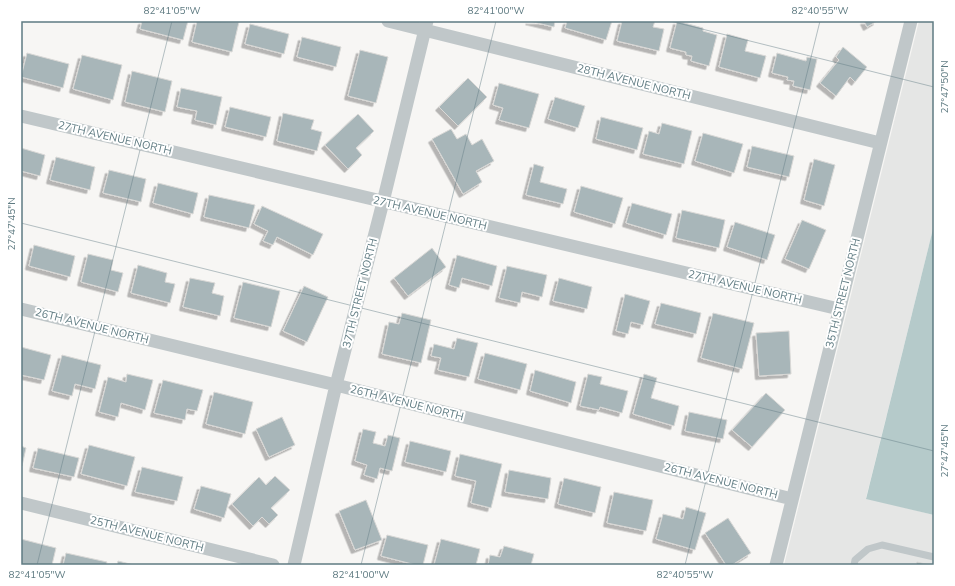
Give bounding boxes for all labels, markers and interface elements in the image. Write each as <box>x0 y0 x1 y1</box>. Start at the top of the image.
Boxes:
text: 82°41'05"W <box>144 4 200 18</box>
text: 82°41'00"W <box>468 4 524 18</box>
text: 82°40'55"W <box>792 4 848 18</box>
text: 27°47'50"N <box>938 60 952 114</box>
street label: 28TH AVENUE NORTH <box>576 61 692 103</box>
street label: 27TH AVENUE NORTH <box>57 118 173 158</box>
street label: 27TH AVENUE NORTH <box>372 193 488 233</box>
text: 27°47'45"N <box>5 197 19 251</box>
street label: 37TH STREET NORTH <box>339 237 381 349</box>
street label: 35TH STREET NORTH <box>822 237 864 349</box>
street label: 27TH AVENUE NORTH <box>687 267 803 307</box>
street label: 26TH AVENUE NORTH <box>34 305 150 347</box>
street label: 26TH AVENUE NORTH <box>349 382 465 424</box>
text: 27°47'45"N <box>938 424 952 478</box>
street label: 26TH AVENUE NORTH <box>663 460 779 502</box>
street label: 25TH AVENUE NORTH <box>89 513 205 555</box>
text: 82°41'05"W <box>9 568 65 582</box>
text: 82°41'00"W <box>333 568 389 582</box>
text: 82°40'55"W <box>657 568 713 582</box>

